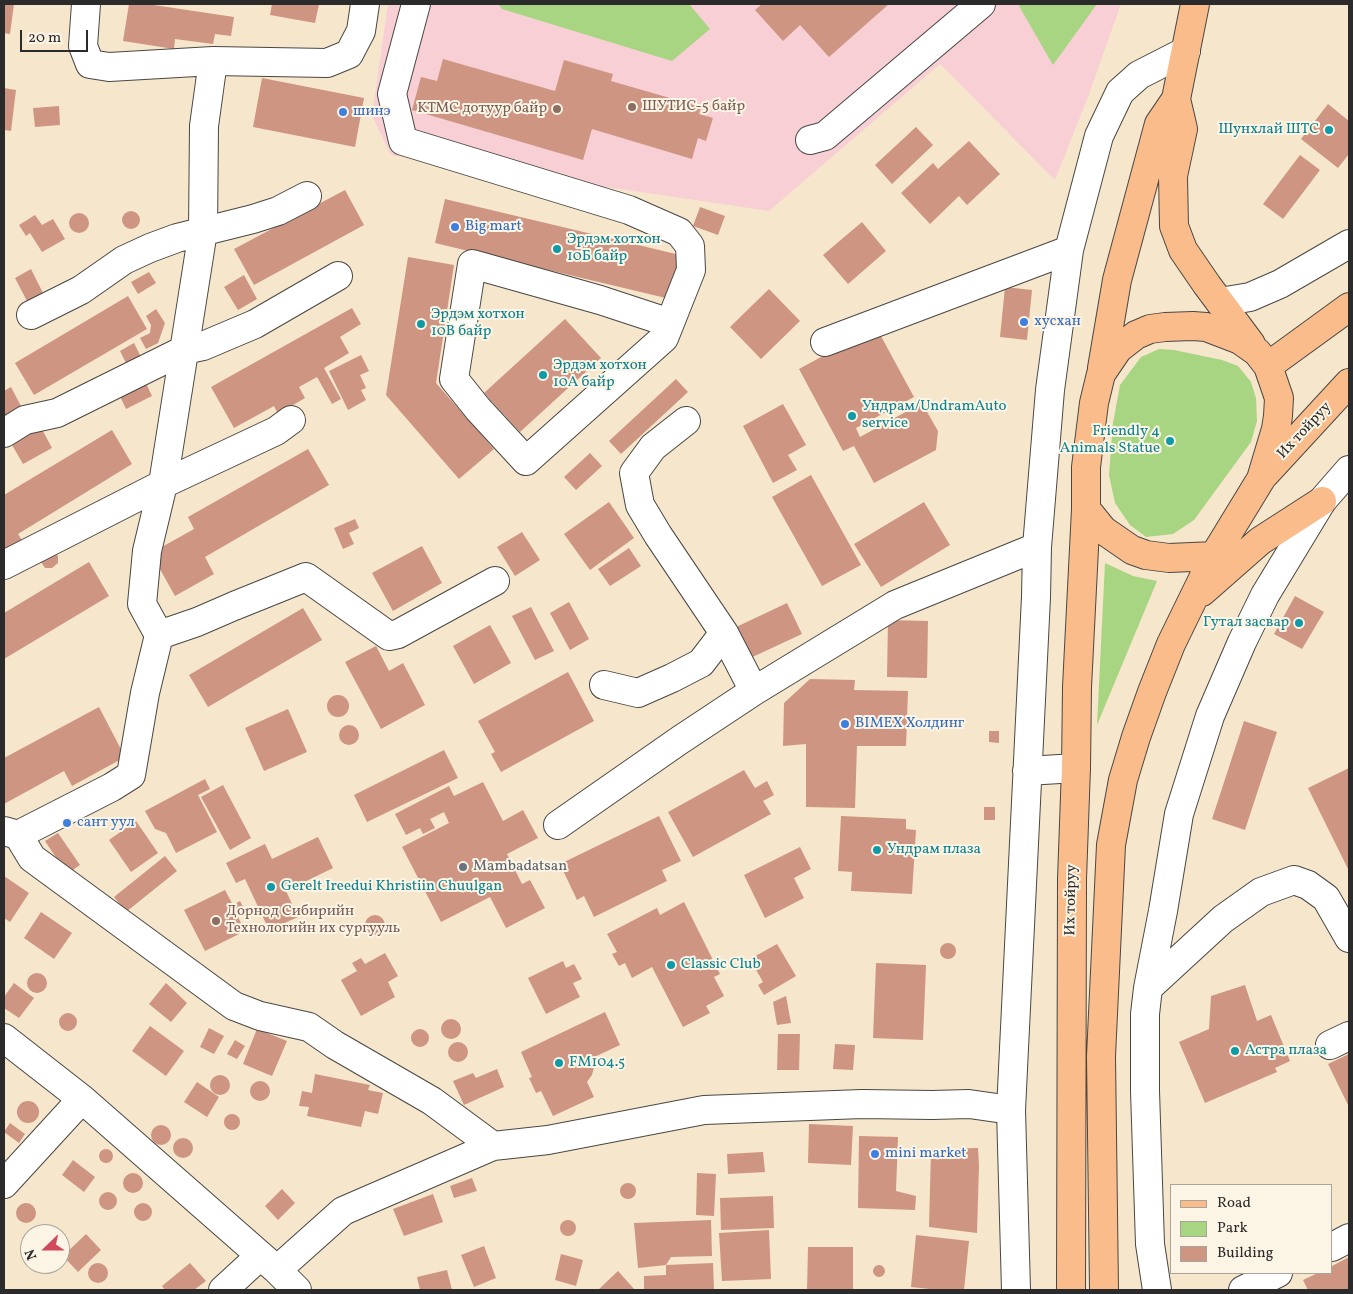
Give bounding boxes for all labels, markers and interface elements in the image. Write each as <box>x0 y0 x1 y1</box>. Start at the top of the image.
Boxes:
scale bar <box>22 20 90 52</box>
text: 20 m <box>28 28 61 49</box>
place label: ШУТИС-5 байр <box>642 98 745 116</box>
place label: KTMC дотуур байр <box>417 100 547 118</box>
marker: ШУТИС-5 байр <box>626 101 638 113</box>
place label: шинэ <box>353 103 391 121</box>
marker: KTMC дотуур байр <box>551 103 563 115</box>
marker: шинэ <box>337 106 349 118</box>
place label: Шунхлай ШТС <box>1218 121 1319 139</box>
marker: Шунхлай ШТС <box>1323 124 1335 136</box>
place label: Big mart <box>465 218 522 236</box>
marker: Big mart <box>449 221 461 233</box>
place label: Эрдэм хотхон 10Б байр <box>567 231 661 266</box>
marker: Эрдэм хотхон 10Б байр <box>551 243 563 255</box>
place label: Эрдэм хотхон 10В байр <box>431 306 525 341</box>
place label: хусхан <box>1034 313 1081 331</box>
marker: хусхан <box>1018 316 1030 328</box>
marker: Эрдэм хотхон 10В байр <box>415 318 427 330</box>
place label: Эрдэм хотхон 10А байр <box>553 357 647 392</box>
marker: Эрдэм хотхон 10А байр <box>537 369 549 381</box>
place label: Ундрам/UndramAuto service <box>862 398 1007 433</box>
street label: Их тойруу <box>1274 399 1336 463</box>
marker: Ундрам/UndramAuto service <box>846 410 858 422</box>
place label: Friendly 4 Animals Statue <box>1060 423 1160 458</box>
marker: Friendly 4 Animals Statue <box>1164 435 1176 447</box>
place label: Гутал засвар <box>1203 614 1289 632</box>
marker: Гутал засвар <box>1293 617 1305 629</box>
place label: BIMEX Холдинг <box>855 715 964 733</box>
marker: BIMEX Холдинг <box>839 718 851 730</box>
place label: сант уул <box>77 814 135 832</box>
marker: сант уул <box>61 817 73 829</box>
place label: Ундрам плаза <box>887 841 981 859</box>
marker: Ундрам плаза <box>871 844 883 856</box>
place label: Mambadatsan <box>473 858 567 876</box>
marker: Mambadatsan <box>457 861 469 873</box>
street label: Их тойруу <box>1062 864 1082 936</box>
place label: Gerelt Ireedui Khristiin Chuulgan <box>281 878 502 896</box>
marker: Gerelt Ireedui Khristiin Chuulgan <box>265 881 277 893</box>
place label: Дорнод Сибирийн Технологийн их сургууль <box>226 903 400 938</box>
marker: Дорнод Сибирийн Технологийн их сургууль <box>210 915 222 927</box>
place label: Classic Club <box>681 956 761 974</box>
marker: Classic Club <box>665 959 677 971</box>
place label: Астра плаза <box>1245 1042 1327 1060</box>
marker: Астра плаза <box>1229 1045 1241 1057</box>
place label: FM104.5 <box>569 1054 625 1072</box>
marker: FM104.5 <box>553 1057 565 1069</box>
place label: mini market <box>885 1145 967 1163</box>
marker: mini market <box>869 1148 881 1160</box>
legend <box>1170 1184 1333 1274</box>
text: Road <box>1217 1193 1251 1214</box>
text: Park <box>1217 1218 1248 1239</box>
north arrow <box>20 1224 70 1274</box>
text: Building <box>1217 1243 1273 1264</box>
text: N <box>21 1246 42 1263</box>

